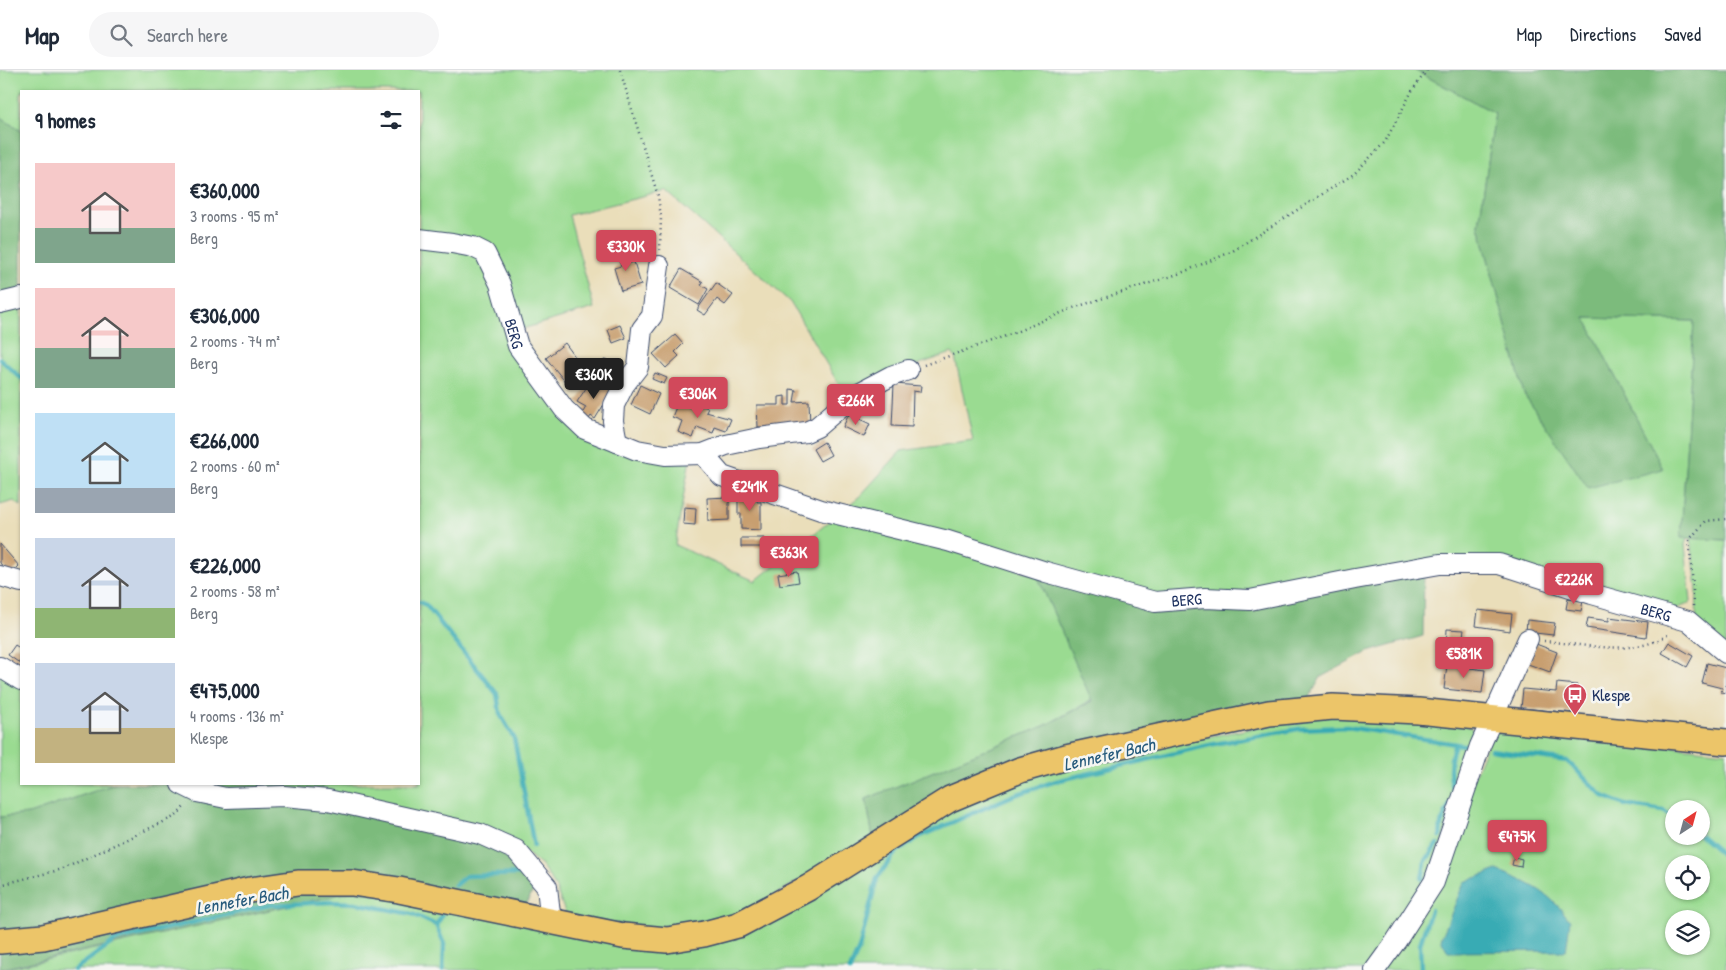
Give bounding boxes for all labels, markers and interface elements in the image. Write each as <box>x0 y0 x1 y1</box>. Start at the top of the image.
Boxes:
search box <box>89 12 439 57</box>
text: Map <box>25 19 59 51</box>
icon: search <box>107 21 135 49</box>
text: Search here <box>147 22 228 48</box>
text: Map <box>1517 22 1542 47</box>
text: Directions <box>1570 22 1636 47</box>
text: Saved <box>1664 22 1701 47</box>
text: 9 homes <box>35 106 96 135</box>
icon: filters <box>377 106 405 134</box>
text: €360,000 <box>190 176 260 205</box>
icon: home <box>75 183 135 243</box>
text: 3 rooms · 95 m² <box>190 205 278 227</box>
text: Berg <box>190 227 218 249</box>
pin: €330K <box>591 230 661 272</box>
text: €330K <box>607 235 645 257</box>
text: €306,000 <box>190 301 260 330</box>
icon: home <box>75 308 135 368</box>
street label: BERG <box>500 316 529 351</box>
text: 2 rooms · 74 m² <box>190 330 280 352</box>
text: Berg <box>190 352 218 374</box>
pin: €360K <box>559 358 629 400</box>
text: €360K <box>576 363 612 385</box>
pin: €306K <box>663 376 733 419</box>
text: €306K <box>680 382 716 404</box>
pin: €266K <box>821 384 891 426</box>
text: €266K <box>838 389 874 411</box>
text: €266,000 <box>190 426 259 455</box>
icon: home <box>75 433 135 493</box>
text: 2 rooms · 60 m² <box>190 455 280 477</box>
pin: €241K <box>715 470 785 512</box>
text: €241K <box>732 475 768 497</box>
text: Berg <box>190 477 218 499</box>
pin: €363K <box>754 536 824 578</box>
text: €363K <box>771 541 807 563</box>
text: €226,000 <box>190 551 261 580</box>
icon: home <box>75 558 135 618</box>
pin: €226K <box>1539 562 1609 605</box>
text: €226K <box>1555 568 1593 590</box>
text: 2 rooms · 58 m² <box>190 580 280 602</box>
street label: BERG <box>1171 587 1203 612</box>
street label: BERG <box>1638 597 1674 627</box>
text: Berg <box>190 602 218 624</box>
pin: €581K <box>1429 636 1499 679</box>
text: €581K <box>1446 642 1482 664</box>
text: €475,000 <box>190 676 260 705</box>
bus stop icon: Klespe <box>1562 682 1588 716</box>
icon: home <box>75 683 135 743</box>
place label: Klespe <box>1592 684 1631 706</box>
text: 4 rooms · 136 m² <box>190 705 284 727</box>
text: Klespe <box>190 727 228 749</box>
water label: Lennefer Bach <box>1061 731 1158 777</box>
north arrow <box>1665 800 1710 845</box>
map controls <box>1665 800 1710 955</box>
pin: €475K <box>1482 820 1552 862</box>
text: €475K <box>1499 825 1535 847</box>
button: locate <box>1665 855 1710 900</box>
water label: Lennefer Bach <box>194 879 291 920</box>
button: layers <box>1665 910 1710 955</box>

